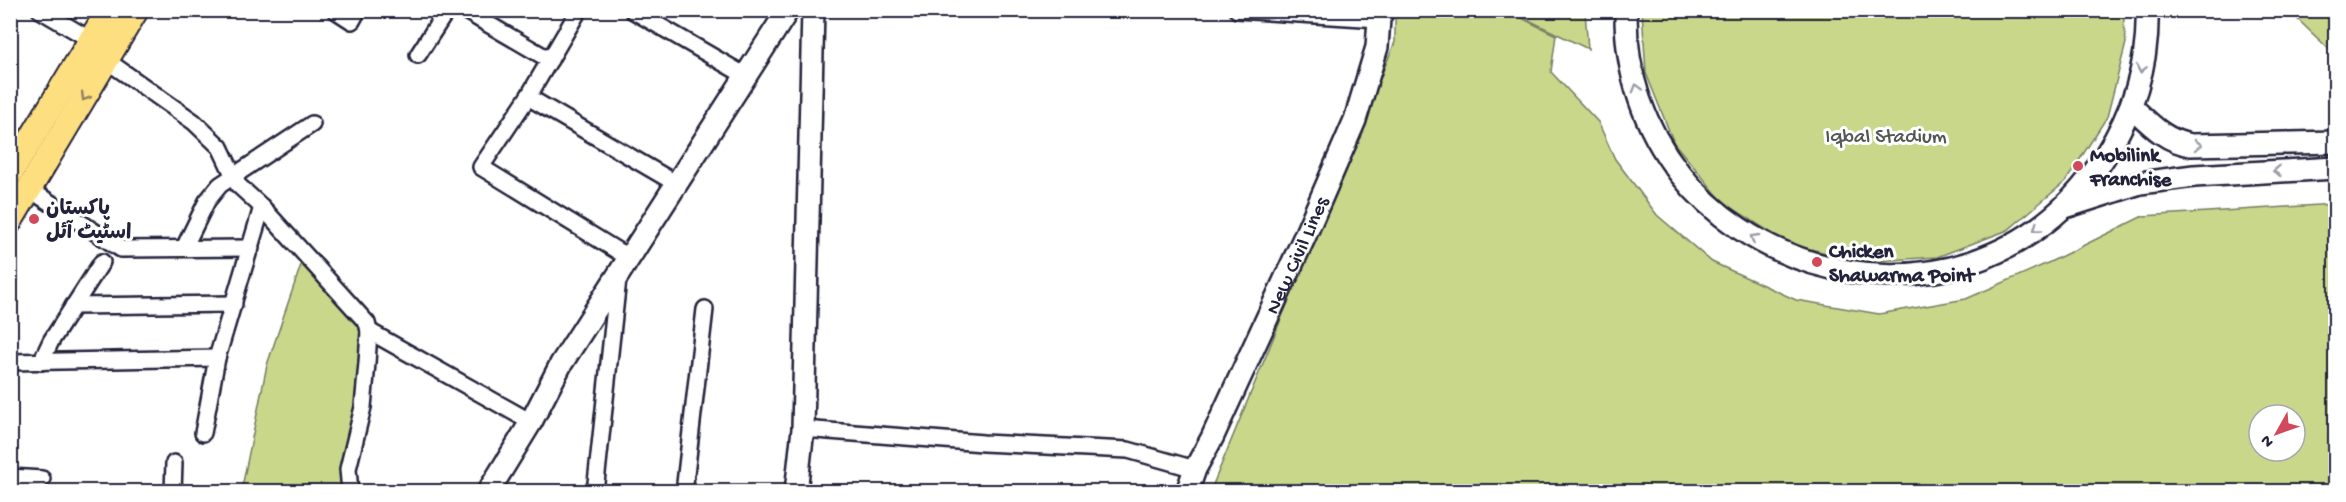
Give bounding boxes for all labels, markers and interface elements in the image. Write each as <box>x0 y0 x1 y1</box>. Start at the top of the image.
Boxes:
one-way arrow <box>2135 63 2148 73</box>
one-way arrow <box>1632 83 1644 94</box>
one-way arrow <box>80 91 92 101</box>
park label: Iqbal Stadium <box>1825 126 1947 151</box>
one-way arrow <box>2194 138 2203 151</box>
place label: Mobilink Franchise <box>2089 145 2173 194</box>
marker: Mobilink Franchise <box>2071 159 2085 173</box>
one-way arrow <box>2273 164 2282 177</box>
street label: New Civil Lines <box>1262 193 1337 319</box>
place label: پاکستان اسٹیٹ آئل <box>46 198 131 247</box>
marker: پاکستان اسٹیٹ آئل <box>27 212 41 226</box>
one-way arrow <box>2033 220 2044 231</box>
one-way arrow <box>1750 234 1760 246</box>
place label: Chicken Shawarma Point <box>1828 241 1977 290</box>
marker: Chicken Shawarma Point <box>1810 255 1824 269</box>
north arrow <box>2247 403 2307 463</box>
text: N <box>2257 430 2279 451</box>

